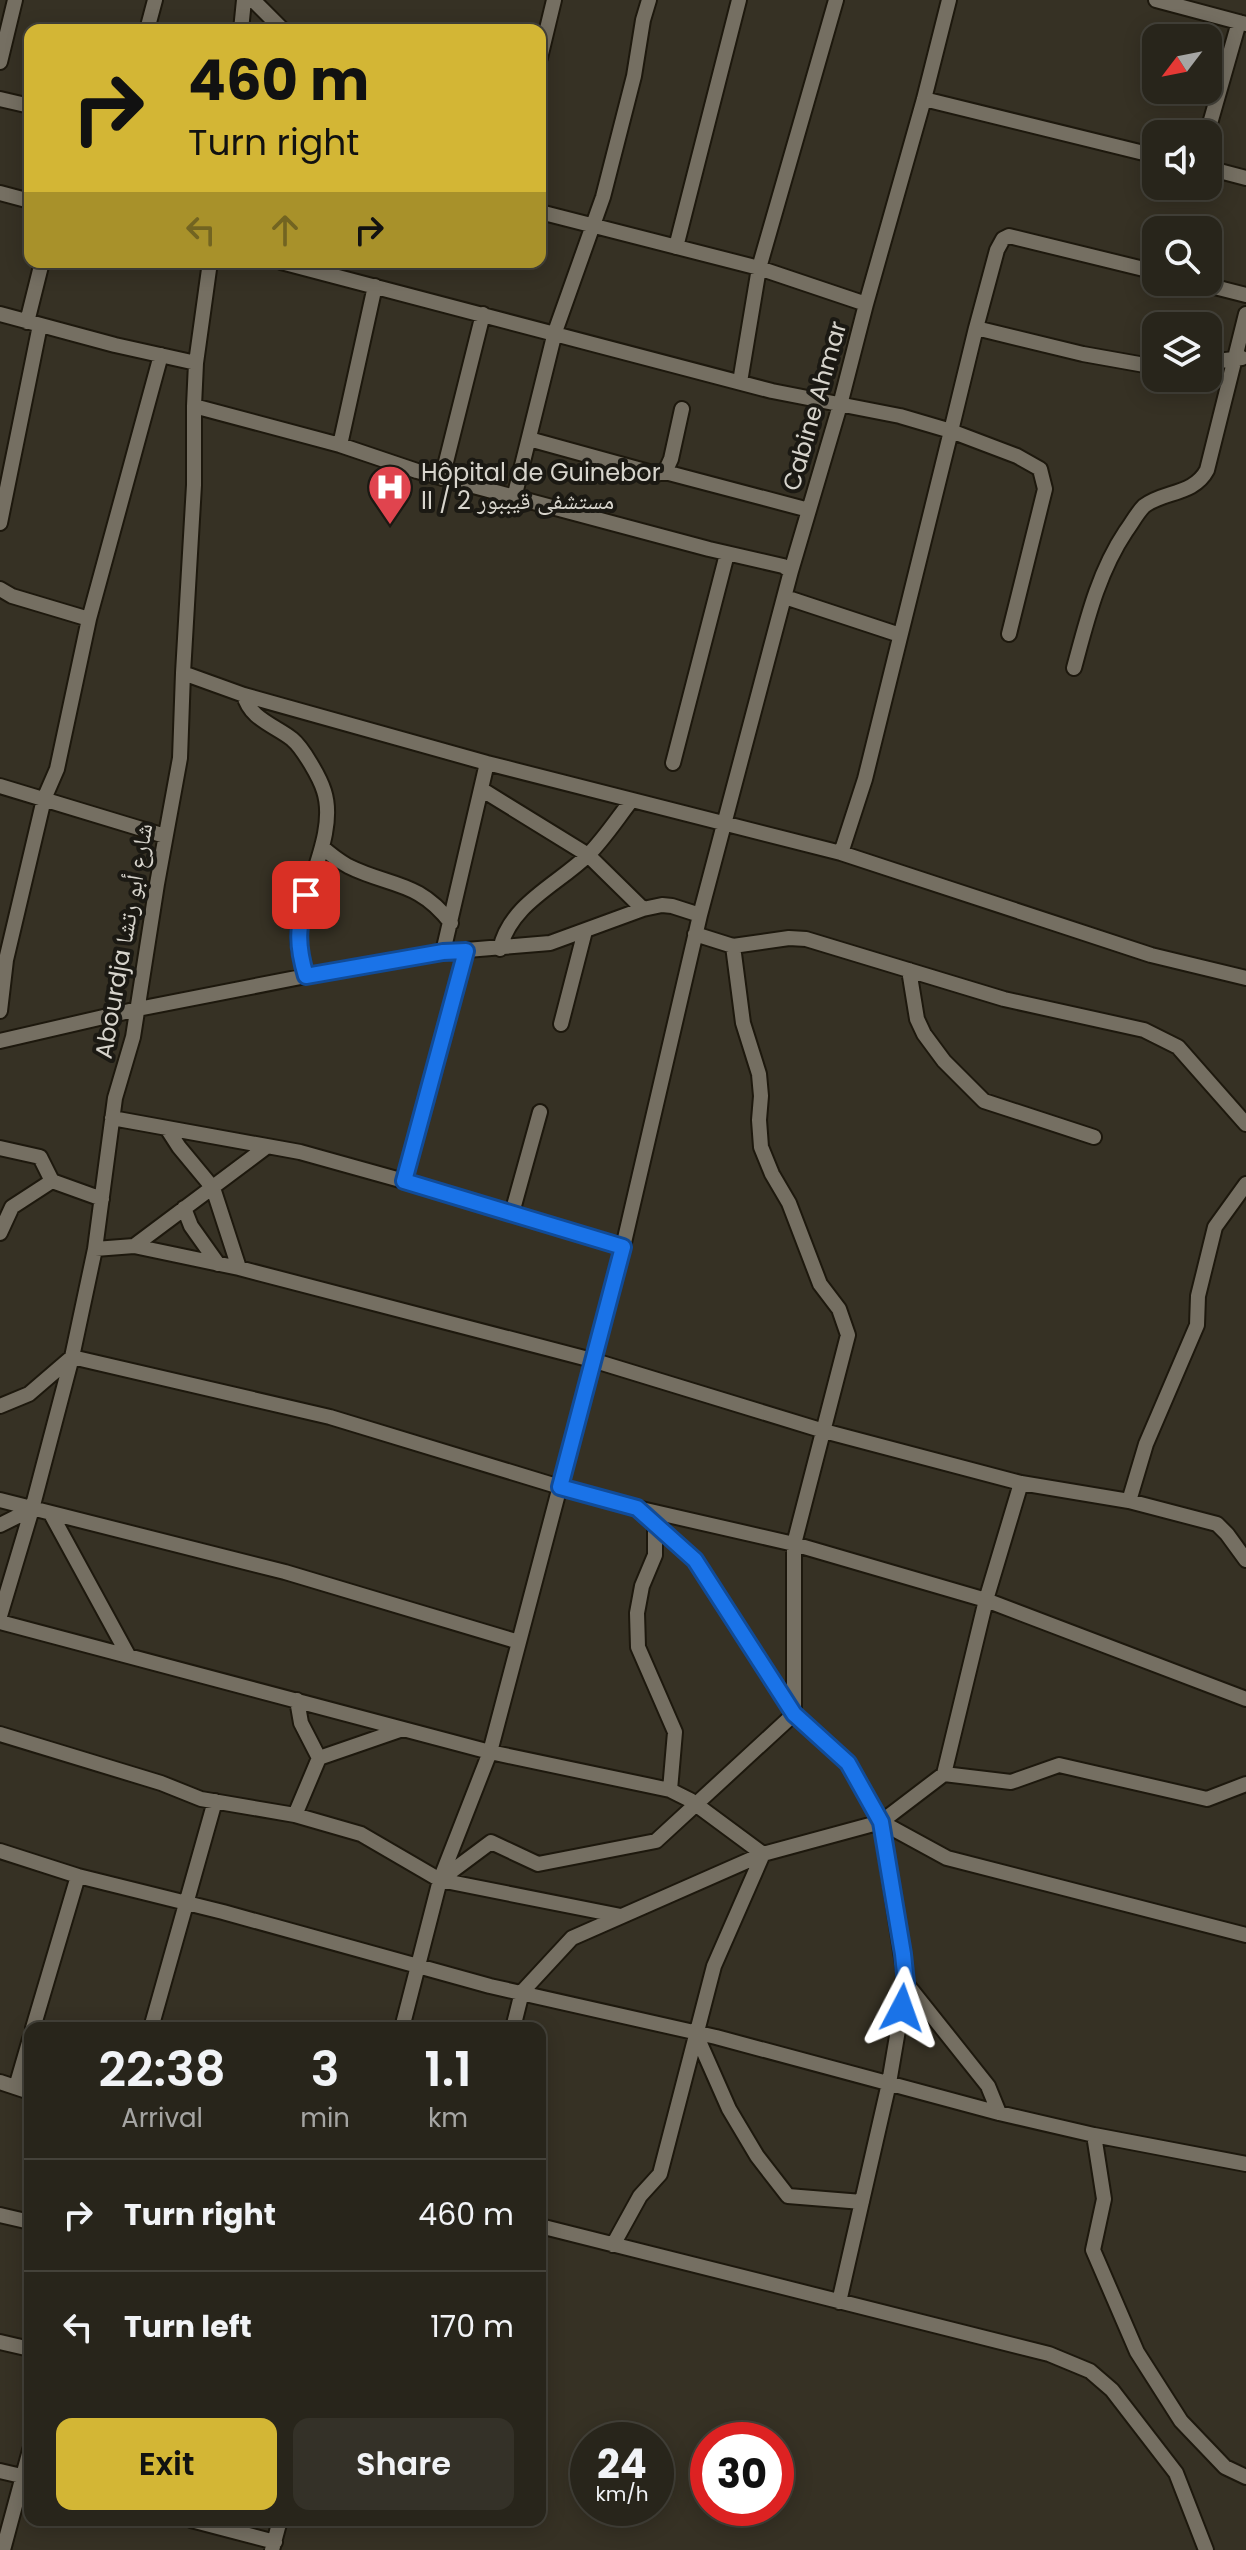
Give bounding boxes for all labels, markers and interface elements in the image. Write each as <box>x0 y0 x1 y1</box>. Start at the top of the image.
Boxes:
north arrow <box>1142 24 1222 104</box>
map controls <box>1142 24 1222 392</box>
text: 460 m <box>188 41 369 120</box>
icon: right <box>56 56 160 160</box>
text: Turn right <box>188 117 359 168</box>
button: sound <box>1142 120 1222 200</box>
icon: left <box>179 208 223 252</box>
icon: ahead <box>263 208 307 252</box>
icon: right <box>347 208 391 252</box>
button: search <box>1142 216 1222 296</box>
button: layers <box>1142 312 1222 392</box>
street label: Cabine Ahmar <box>775 317 855 495</box>
place label: Hôpital de Guinebor II / مستشفى قيببور 2 <box>421 456 661 517</box>
hospital icon: Hôpital de Guinebor II / مستشفى قيببور 2 <box>366 463 414 526</box>
street label: Abourdja شارع أبو رتشا <box>87 821 160 1061</box>
pin <box>272 861 340 929</box>
icon: arrive <box>284 873 328 917</box>
position arrow <box>860 1966 944 2050</box>
text: 22:38 <box>98 2036 226 2103</box>
text: 3 <box>311 2036 339 2103</box>
text: 1.1 <box>424 2036 472 2103</box>
text: Arrival <box>121 2100 203 2136</box>
text: min <box>300 2100 350 2136</box>
text: km <box>428 2100 468 2136</box>
icon: right <box>56 2193 100 2237</box>
text: Turn right <box>124 2193 276 2236</box>
text: 460 m <box>418 2193 514 2236</box>
icon: left <box>56 2305 100 2349</box>
text: Turn left <box>124 2305 252 2348</box>
text: 170 m <box>430 2305 514 2348</box>
button: Exit <box>56 2418 277 2510</box>
button: Share <box>293 2418 514 2510</box>
speed limit sign: 30 <box>690 2422 794 2526</box>
text: 24 <box>597 2436 647 2492</box>
text: km/h <box>595 2480 649 2508</box>

